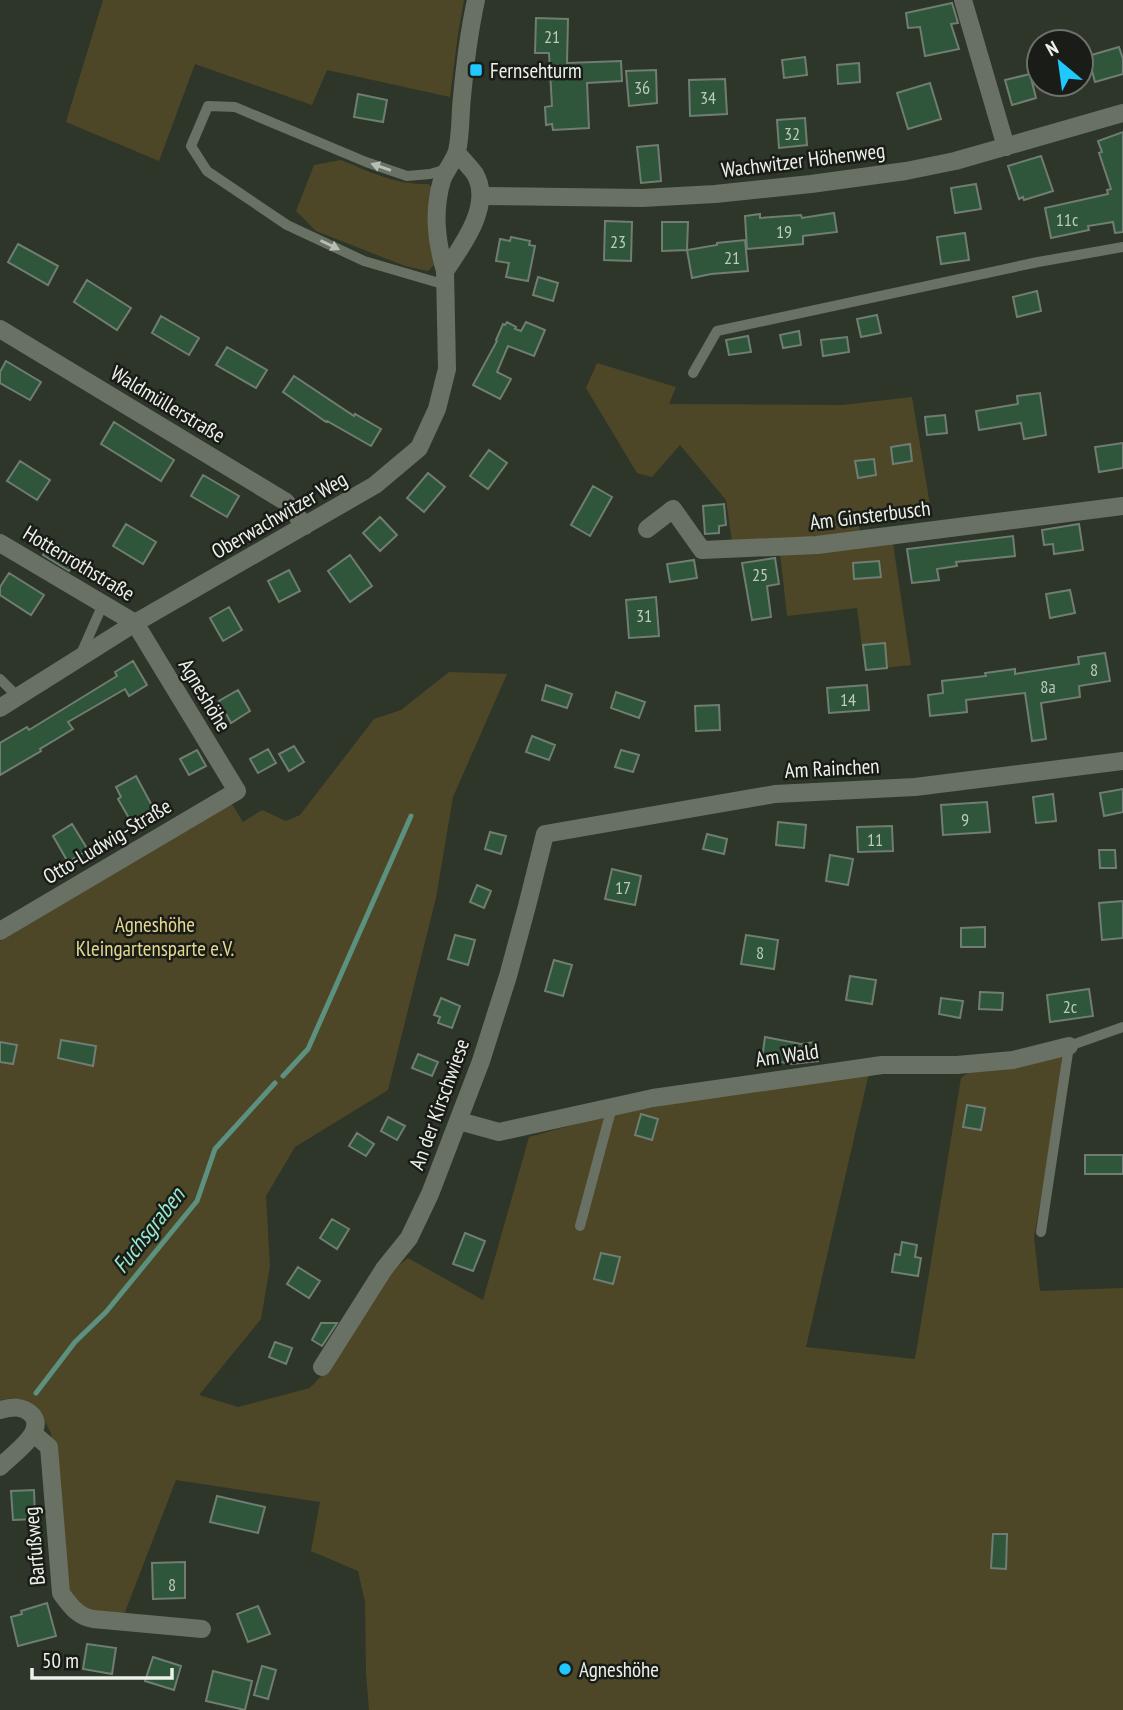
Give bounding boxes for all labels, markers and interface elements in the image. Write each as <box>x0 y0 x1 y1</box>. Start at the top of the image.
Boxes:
house number: 21 <box>544 25 560 48</box>
north arrow <box>1025 28 1095 98</box>
text: N <box>1041 35 1062 61</box>
place label: Fernsehturm <box>490 57 582 84</box>
marker: Fernsehturm <box>468 62 484 78</box>
house number: 36 <box>634 76 650 99</box>
house number: 34 <box>700 86 716 109</box>
house number: 32 <box>784 122 800 145</box>
street label: Wachwitzer Höhenweg <box>720 137 886 183</box>
one-way arrow <box>371 161 392 172</box>
house number: 11c <box>1056 208 1079 231</box>
house number: 19 <box>776 220 792 243</box>
house number: 23 <box>610 230 626 253</box>
one-way arrow <box>320 239 340 251</box>
house number: 21 <box>724 246 740 269</box>
street label: Waldmüllerstraße <box>106 359 230 449</box>
street label: Oberwachwitzer Weg <box>206 465 352 565</box>
street label: Am Ginsterbusch <box>808 494 932 536</box>
street label: Hottenrothstraße <box>18 519 140 607</box>
house number: 25 <box>752 563 768 586</box>
house number: 31 <box>636 604 652 627</box>
street label: Agneshöhe <box>173 654 237 736</box>
house number: 8 <box>1090 658 1098 681</box>
house number: 8a <box>1040 675 1056 698</box>
house number: 14 <box>840 688 856 711</box>
street label: Am Rainchen <box>784 752 880 784</box>
street label: Otto-Ludwig-Straße <box>38 792 176 890</box>
house number: 9 <box>961 808 969 831</box>
house number: 11 <box>867 828 883 851</box>
house number: 17 <box>615 876 631 899</box>
park label: Agneshöhe Kleingartensparte e.V. <box>76 911 234 962</box>
house number: 8 <box>756 941 764 964</box>
house number: 2c <box>1063 995 1078 1018</box>
street label: An der Kirschwiese <box>403 1035 475 1173</box>
street label: Am Wald <box>754 1037 820 1073</box>
water label: Fuchsgraben <box>106 1180 192 1279</box>
street label: Barfußweg <box>17 1506 51 1586</box>
house number: 8 <box>168 1573 176 1596</box>
scale bar <box>32 1636 172 1680</box>
text: 50 m <box>42 1647 79 1674</box>
place label: Agneshöhe <box>579 1656 659 1683</box>
marker: Agneshöhe <box>557 1661 573 1677</box>

